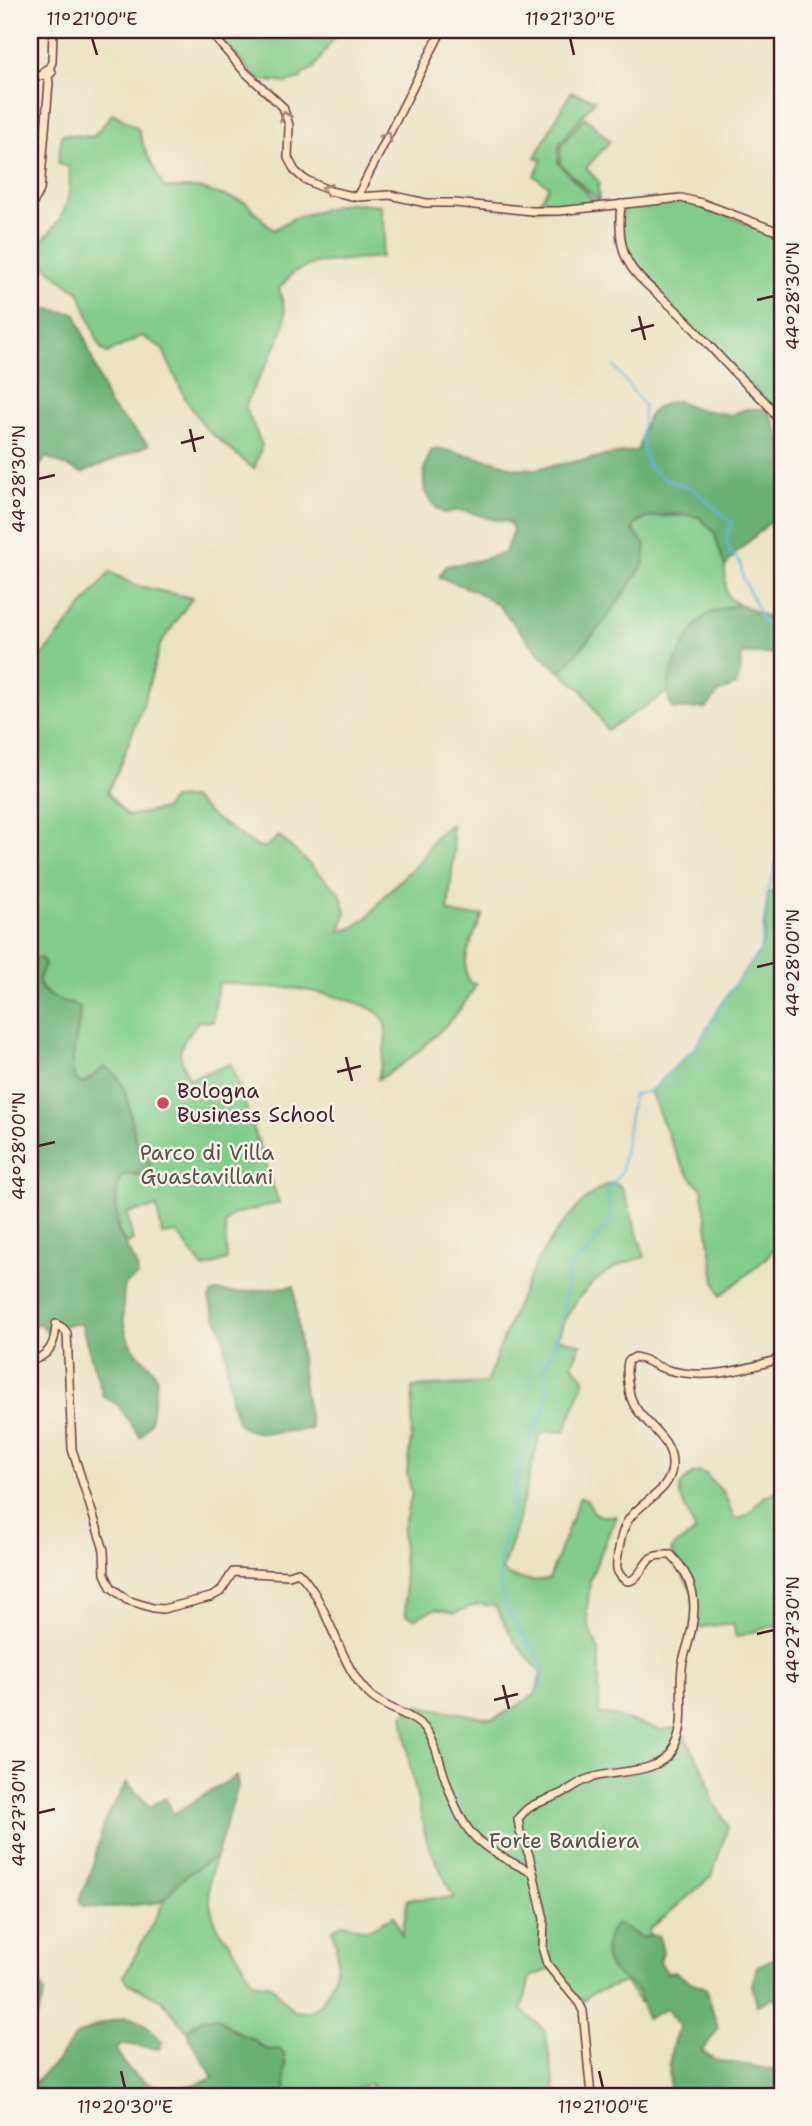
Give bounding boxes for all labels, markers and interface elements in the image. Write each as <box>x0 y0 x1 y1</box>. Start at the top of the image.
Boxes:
text: 11°21'00"E <box>47 7 137 31</box>
text: 11°21'30"E <box>525 7 615 31</box>
one-way arrow <box>279 110 293 123</box>
one-way arrow <box>379 131 393 143</box>
one-way arrow <box>320 183 332 197</box>
text: 44°28'30"N <box>781 242 805 350</box>
text: 44°28'30"N <box>7 425 31 533</box>
text: 44°28'00"N <box>781 909 805 1017</box>
place label: Bologna Business School <box>177 1077 335 1129</box>
text: 44°28'00"N <box>7 1092 31 1200</box>
marker: Bologna Business School <box>155 1095 171 1111</box>
park label: Parco di Villa Guastavillani <box>140 1139 274 1191</box>
text: 44°27'30"N <box>781 1576 805 1684</box>
text: 44°27'30"N <box>7 1759 31 1867</box>
park label: Forte Bandiera <box>489 1827 639 1855</box>
text: 11°20'30"E <box>77 2095 173 2119</box>
text: 11°21'00"E <box>558 2095 648 2119</box>

